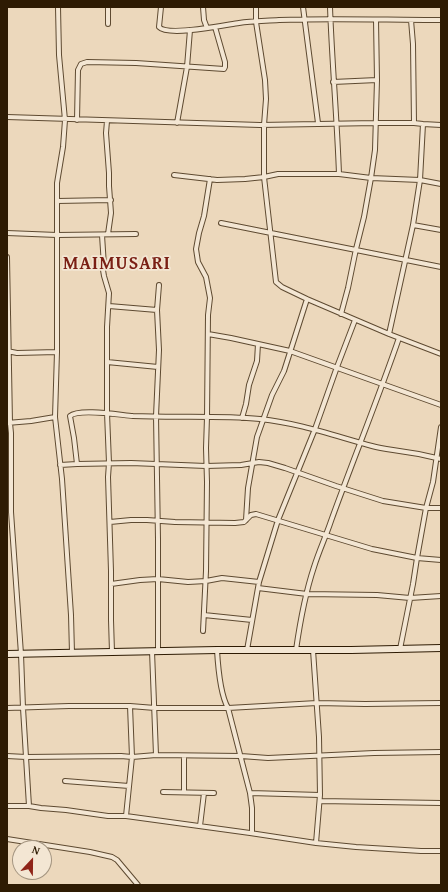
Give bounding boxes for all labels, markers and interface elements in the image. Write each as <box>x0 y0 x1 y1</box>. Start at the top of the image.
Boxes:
district label: MAIMUSARI <box>63 253 171 275</box>
north arrow <box>12 840 52 880</box>
text: N <box>30 841 43 859</box>

